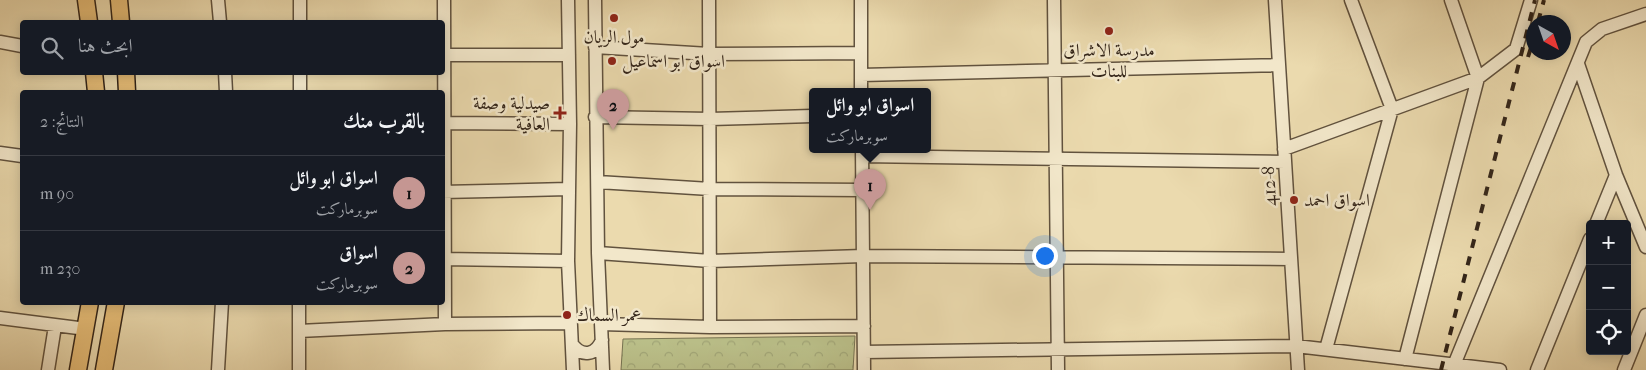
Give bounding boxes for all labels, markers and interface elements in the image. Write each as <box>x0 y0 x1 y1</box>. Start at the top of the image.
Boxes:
marker: مول الريان <box>608 12 620 24</box>
north arrow <box>1526 15 1571 60</box>
search box <box>20 20 445 75</box>
marker: مدرسة الاشراق للبنات <box>1103 25 1115 37</box>
place label: مول الريان <box>583 27 645 48</box>
icon: search <box>38 34 66 62</box>
text: ابحث هنا <box>78 35 133 57</box>
place label: مدرسة الاشراق للبنات <box>1063 40 1155 82</box>
place label: اسواق ابو اسماعيل <box>622 51 725 74</box>
marker: اسواق ابو اسماعيل <box>606 55 618 67</box>
popup <box>809 88 931 153</box>
pin: 2 <box>597 89 629 130</box>
place label: صيدلية وصفة العافية <box>473 93 550 135</box>
text: اسواق ابو وائل <box>826 94 914 116</box>
marker: صيدلية وصفة العافية <box>554 107 566 119</box>
text: بالقرب منك <box>343 109 425 133</box>
text: النتائج: 2 <box>40 112 84 131</box>
text: سوبرماركت <box>826 126 888 145</box>
street label: 412-8 <box>1258 165 1281 207</box>
text: اسواق ابو وائل <box>289 167 378 189</box>
pin: 1 <box>854 169 886 210</box>
text: 90 m <box>40 184 74 203</box>
text: 1 <box>406 184 412 203</box>
place label: اسواق احمد <box>1304 190 1370 211</box>
marker: اسواق احمد <box>1288 194 1300 206</box>
text: سوبرماركت <box>316 199 378 218</box>
map controls <box>1586 220 1631 355</box>
button: + <box>1586 220 1631 265</box>
text: اسواق <box>339 242 378 264</box>
your location <box>1032 243 1058 269</box>
text: 230 m <box>40 259 80 278</box>
text: 2 <box>405 259 413 278</box>
button: − <box>1586 265 1631 310</box>
text: سوبرماركت <box>316 274 378 293</box>
place label: عمر السماك <box>577 305 641 327</box>
marker: عمر السماك <box>561 309 573 321</box>
button: locate <box>1586 310 1631 355</box>

